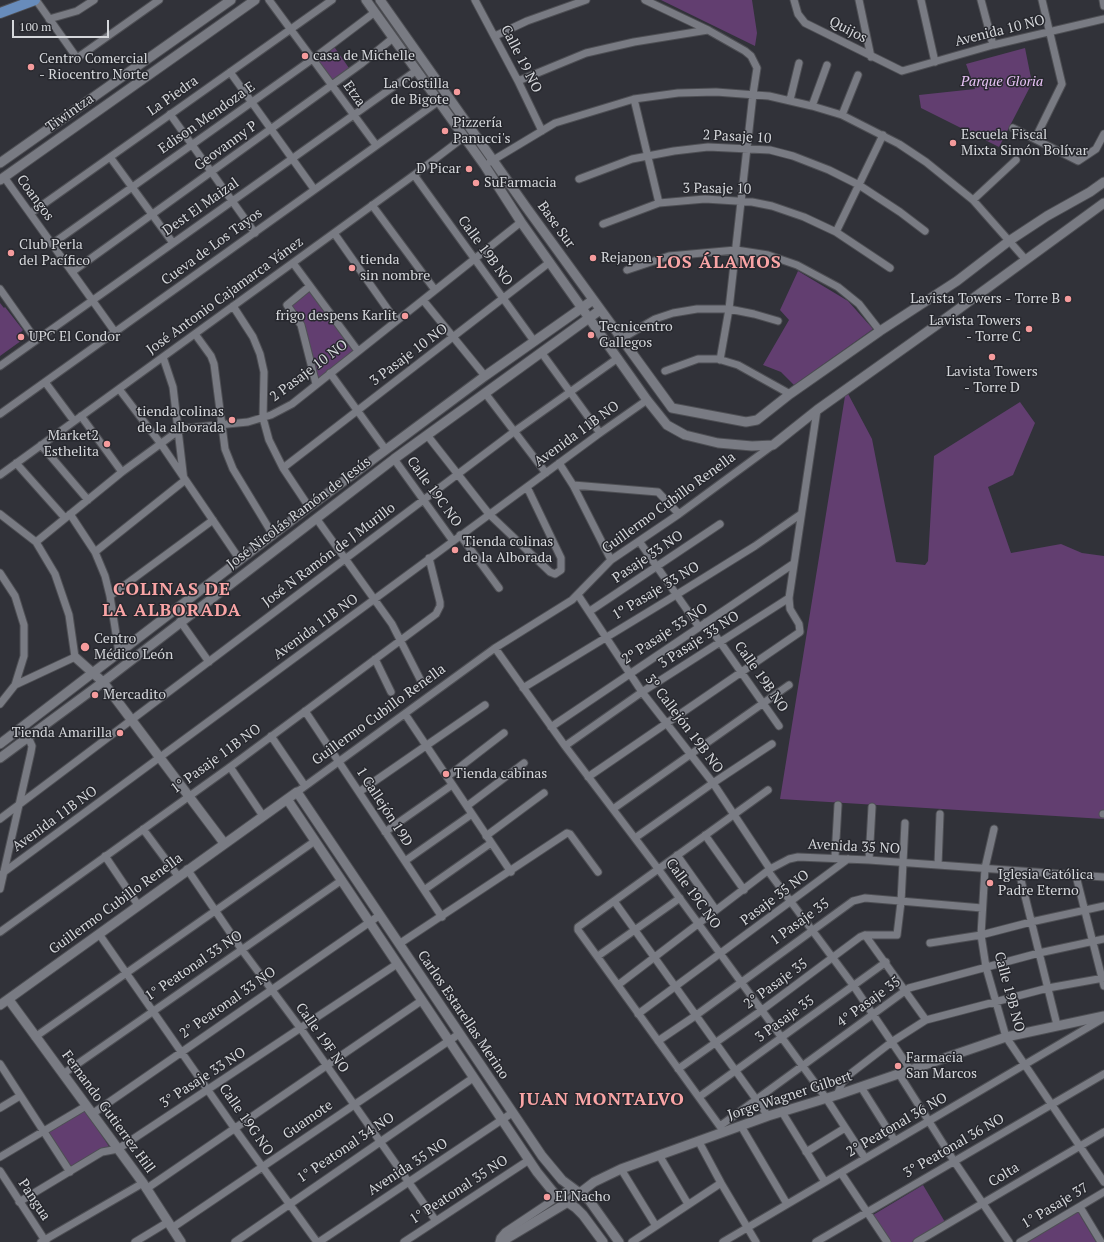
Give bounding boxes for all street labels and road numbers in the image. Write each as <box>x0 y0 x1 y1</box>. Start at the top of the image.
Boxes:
street label: Avenida 10 NO <box>953 12 1047 50</box>
street label: Quijos <box>826 13 870 47</box>
street label: Calle 19 NO <box>497 22 545 96</box>
street label: La Piedra <box>144 72 202 120</box>
street label: Edison Mendoza E <box>156 78 258 158</box>
street label: Etza <box>339 78 369 110</box>
street label: Tiwintza <box>43 90 97 136</box>
street label: Geovanny P <box>191 118 261 174</box>
street label: 2 Pasaje 10 <box>702 127 772 147</box>
street label: Coangos <box>13 172 57 224</box>
street label: Dest El Maizal <box>160 175 242 239</box>
street label: 3 Pasaje 10 <box>682 180 752 198</box>
street label: Base Sur <box>534 199 578 251</box>
street label: Cueva de Los Tayos <box>158 205 266 289</box>
street label: Calle 19B NO <box>454 213 516 289</box>
street label: José Antonio Cajamarca Yánez <box>143 234 307 358</box>
street label: 3 Pasaje 10 NO <box>367 320 451 390</box>
street label: 2 Pasaje 10 NO <box>267 336 351 406</box>
street label: Avenida 11B NO <box>531 398 623 470</box>
street label: Guillermo Cubillo Renella <box>599 449 739 557</box>
street label: José Nicolás Ramón de Jesús <box>224 453 374 573</box>
street label: Calle 19C NO <box>403 454 465 530</box>
street label: José N Ramón de J Murillo <box>259 499 399 611</box>
street label: Pasaje 33 NO <box>609 527 687 587</box>
street label: 1º Pasaje 33 NO <box>609 558 703 624</box>
street label: Avenida 11B NO <box>270 591 362 663</box>
street label: 2º Pasaje 33 NO <box>619 600 711 668</box>
street label: 3 Pasaje 33 NO <box>656 608 742 672</box>
street label: Calle 19B NO <box>730 638 792 716</box>
street label: Guillermo Cubillo Renella <box>309 661 449 769</box>
street label: 3º Callejón 19B NO <box>641 671 727 777</box>
street label: 1° Pasaje 11B NO <box>168 721 264 797</box>
street label: 1 Callejón 19D <box>352 764 416 850</box>
street label: Avenida 11B NO <box>9 783 101 855</box>
street label: Avenida 35 NO <box>808 836 900 858</box>
street label: Guillermo Cubillo Renella <box>46 850 186 958</box>
street label: Calle 19C NO <box>662 856 724 932</box>
street label: Pasaje 35 NO <box>737 867 813 929</box>
street label: 1 Pasaje 35 <box>767 895 833 949</box>
street label: 1° Peatonal 33 NO <box>142 927 246 1005</box>
street label: Carlos Estarellas Merino <box>414 947 512 1083</box>
street label: Calle 19B NO <box>990 950 1028 1034</box>
street label: 2° Pasaje 35 <box>741 955 811 1013</box>
street label: 2° Peatonal 33 NO <box>177 964 279 1042</box>
street label: 4° Pasaje 35 <box>834 973 904 1031</box>
street label: 3 Pasaje 35 <box>752 992 818 1046</box>
street label: Calle 19F NO <box>292 1000 352 1076</box>
street label: 3° Pasaje 33 NO <box>157 1044 249 1112</box>
street label: Fernando Gutierrez Hill <box>58 1047 158 1177</box>
street label: Jorge Wagner Gilbert <box>726 1068 854 1124</box>
street label: Calle 19G NO <box>215 1081 277 1159</box>
street label: 2° Peatonal 36 NO <box>844 1089 950 1161</box>
street label: Guamote <box>280 1097 336 1143</box>
street label: 1° Peatonal 34 NO <box>294 1109 398 1187</box>
street label: 3° Peatonal 36 NO <box>901 1110 1007 1182</box>
street label: Avenida 35 NO <box>365 1135 451 1199</box>
street label: 1° Peatonal 35 NO <box>407 1152 511 1228</box>
street label: Colta <box>986 1159 1022 1191</box>
street label: Pangua <box>14 1176 54 1224</box>
street label: 1° Pasaje 37 <box>1019 1180 1091 1232</box>

